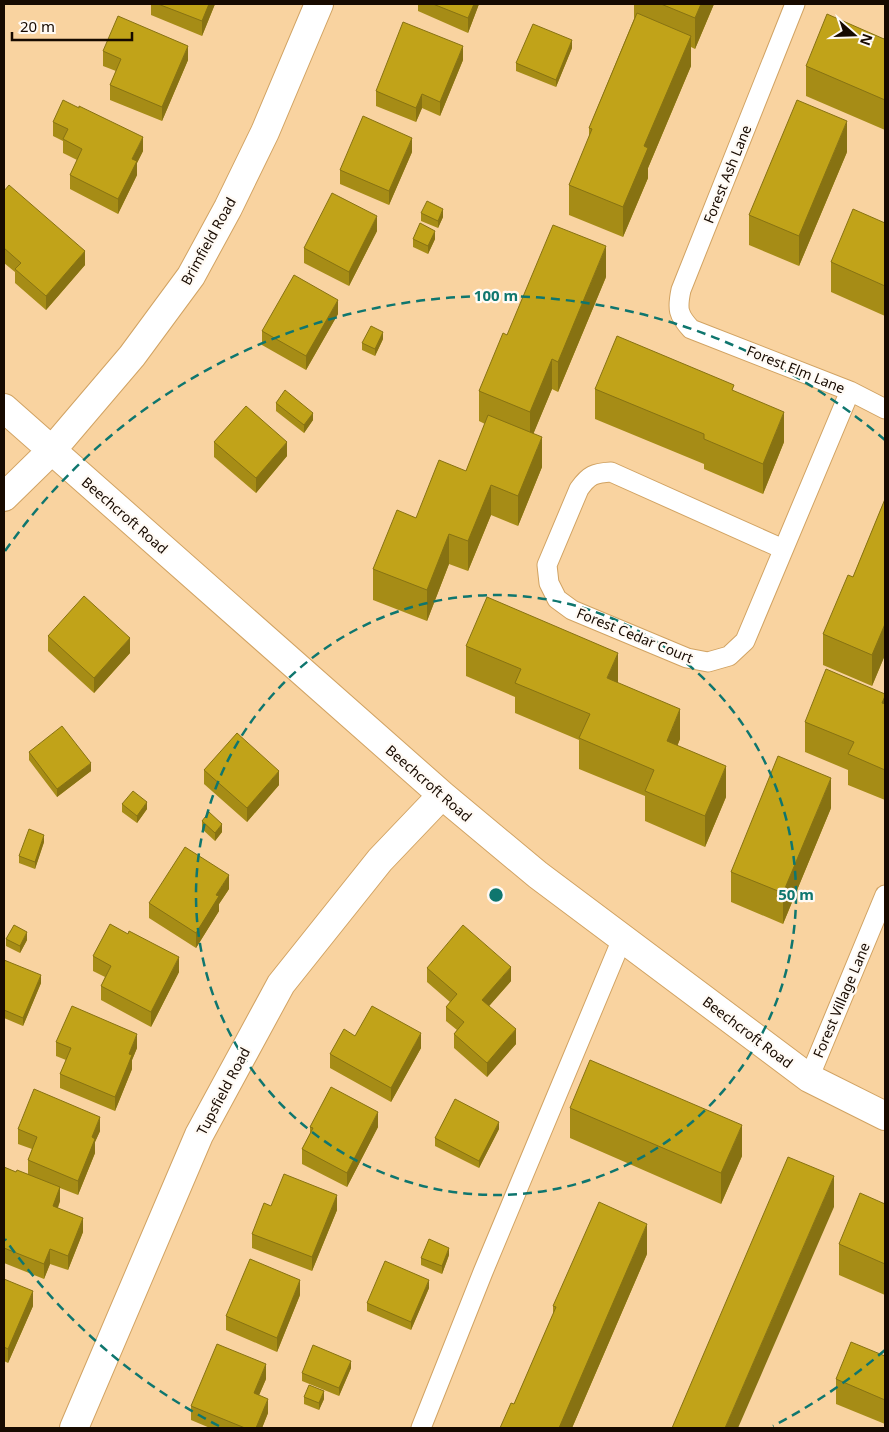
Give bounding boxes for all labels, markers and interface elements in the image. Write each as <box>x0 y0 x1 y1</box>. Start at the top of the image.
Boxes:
scale bar <box>12 10 132 42</box>
north arrow <box>829 10 879 60</box>
text: 20 m <box>20 16 55 36</box>
text: N <box>856 31 878 48</box>
street label: Forest Ash Lane <box>699 122 755 226</box>
street label: Brimfield Road <box>176 194 240 288</box>
text: 100 m <box>474 285 518 305</box>
street label: Forest Elm Lane <box>744 341 848 397</box>
street label: Beechcroft Road <box>78 472 172 558</box>
street label: Forest Cedar Court <box>574 603 696 667</box>
street label: Beechcroft Road <box>382 740 476 826</box>
text: 50 m <box>778 884 814 904</box>
centre of rings <box>487 886 505 904</box>
street label: Forest Village Lane <box>808 939 874 1061</box>
street label: Beechcroft Road <box>699 992 797 1072</box>
street label: Tupsfield Road <box>192 1044 254 1138</box>

